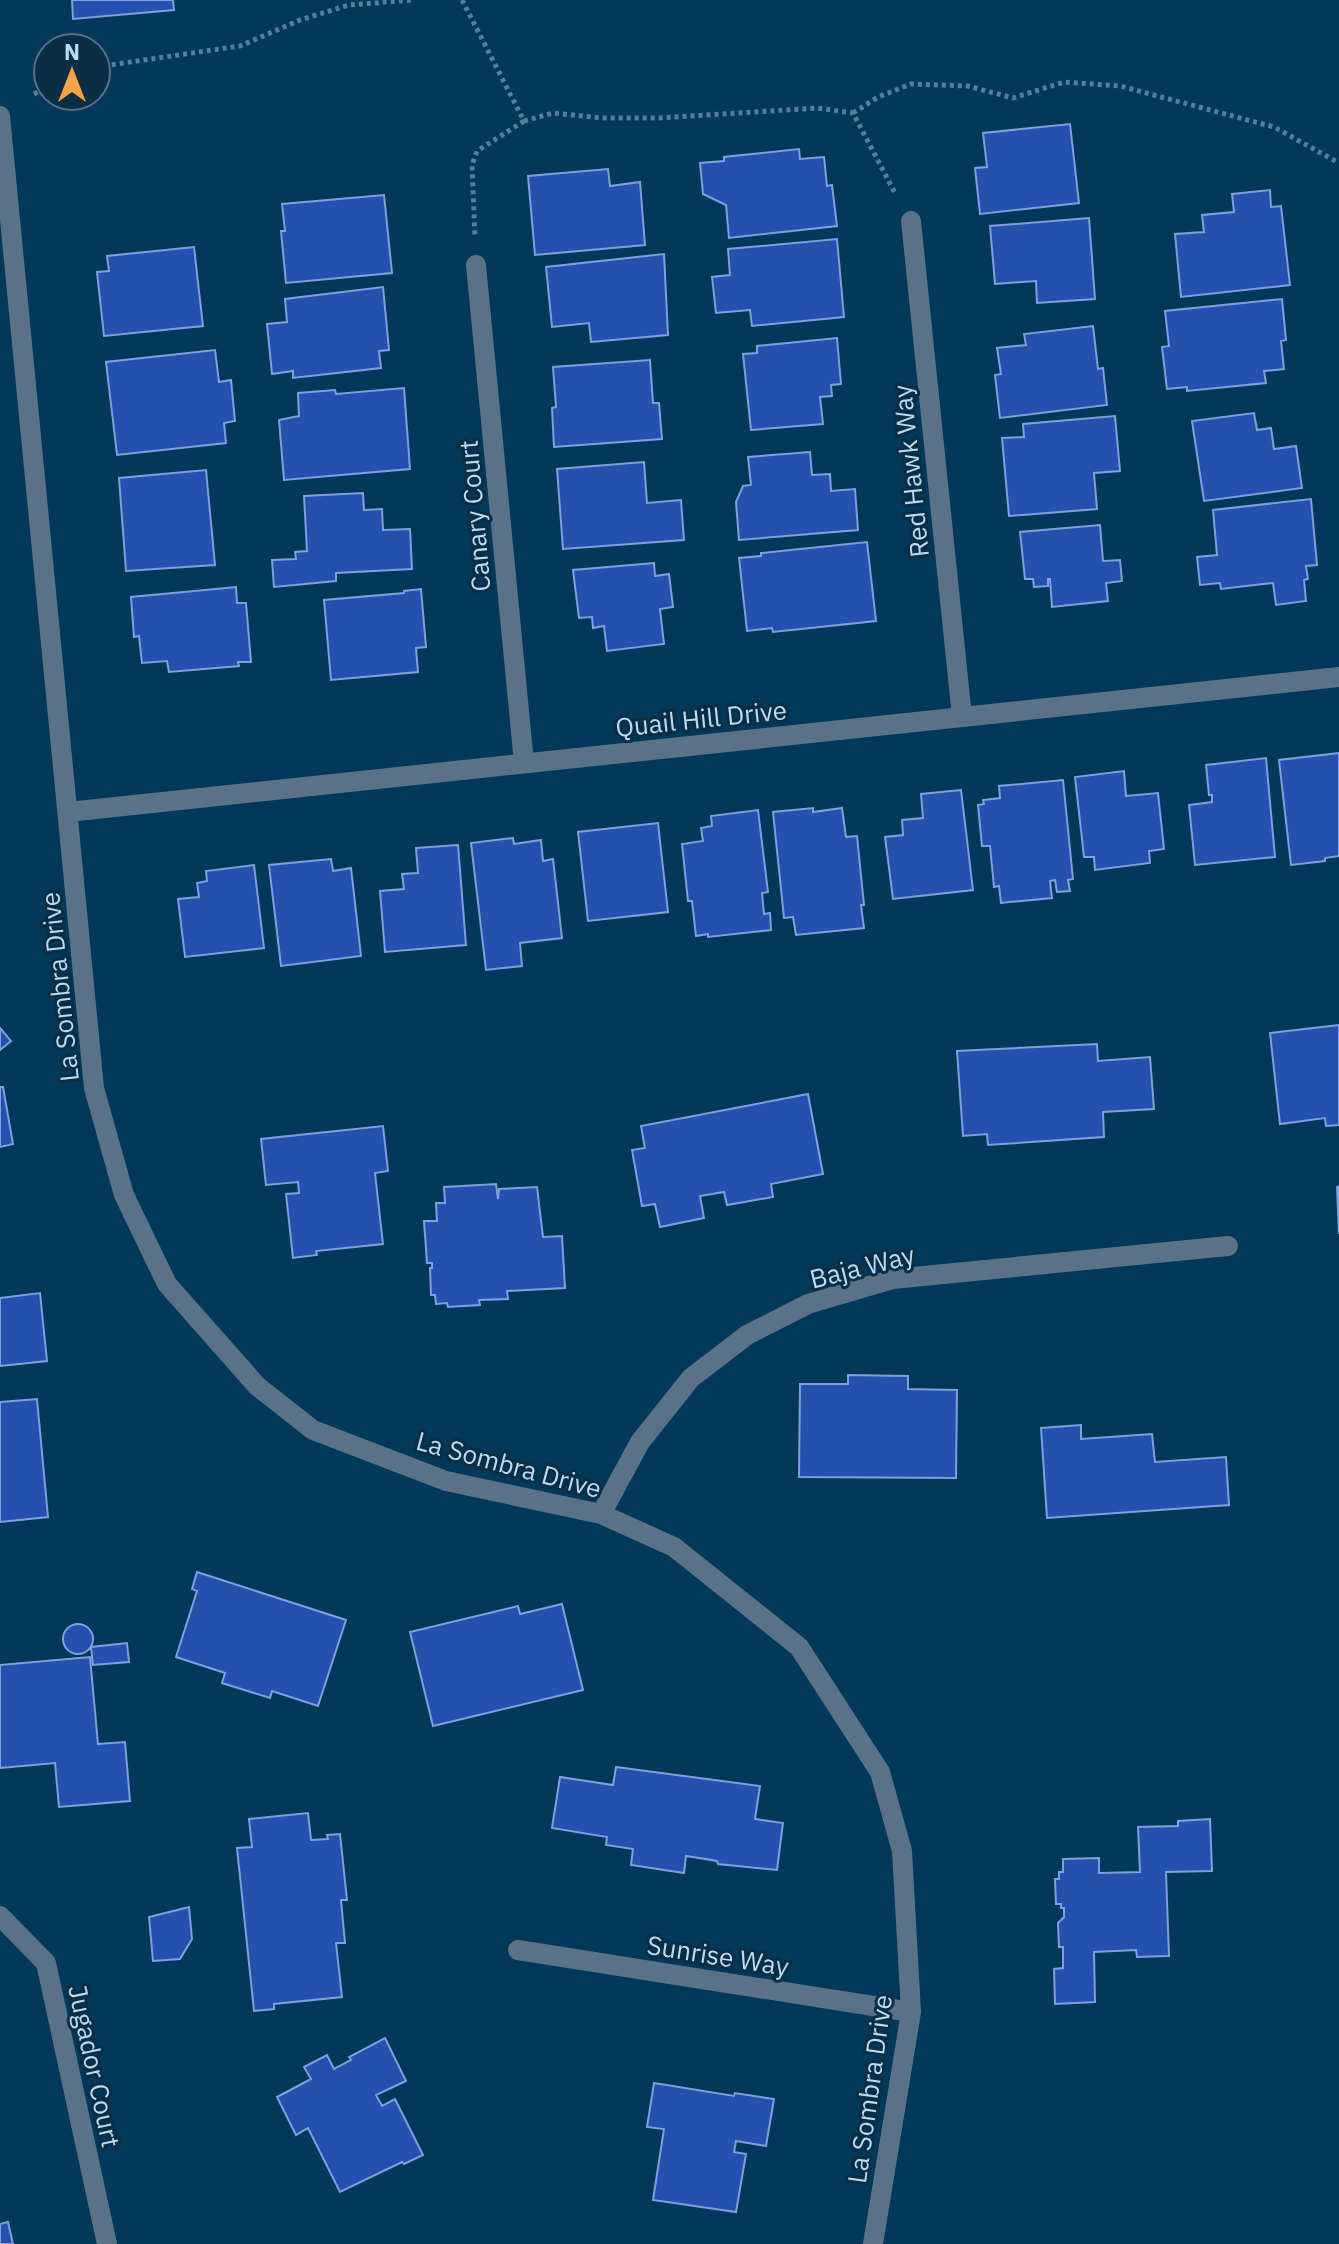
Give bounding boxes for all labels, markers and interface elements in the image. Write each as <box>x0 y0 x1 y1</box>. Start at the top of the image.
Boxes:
north arrow <box>32 32 112 112</box>
text: N <box>64 37 80 66</box>
street label: Red Hawk Way <box>884 383 936 559</box>
street label: Canary Court <box>450 439 498 593</box>
street label: Quail Hill Drive <box>614 692 788 744</box>
street label: La Sombra Drive <box>32 891 86 1083</box>
street label: Baja Way <box>806 1237 918 1295</box>
street label: La Sombra Drive <box>413 1423 605 1505</box>
street label: Sunrise Way <box>645 1927 791 1983</box>
street label: Jugador Court <box>61 1982 129 2150</box>
street label: La Sombra Drive <box>839 1992 899 2186</box>

